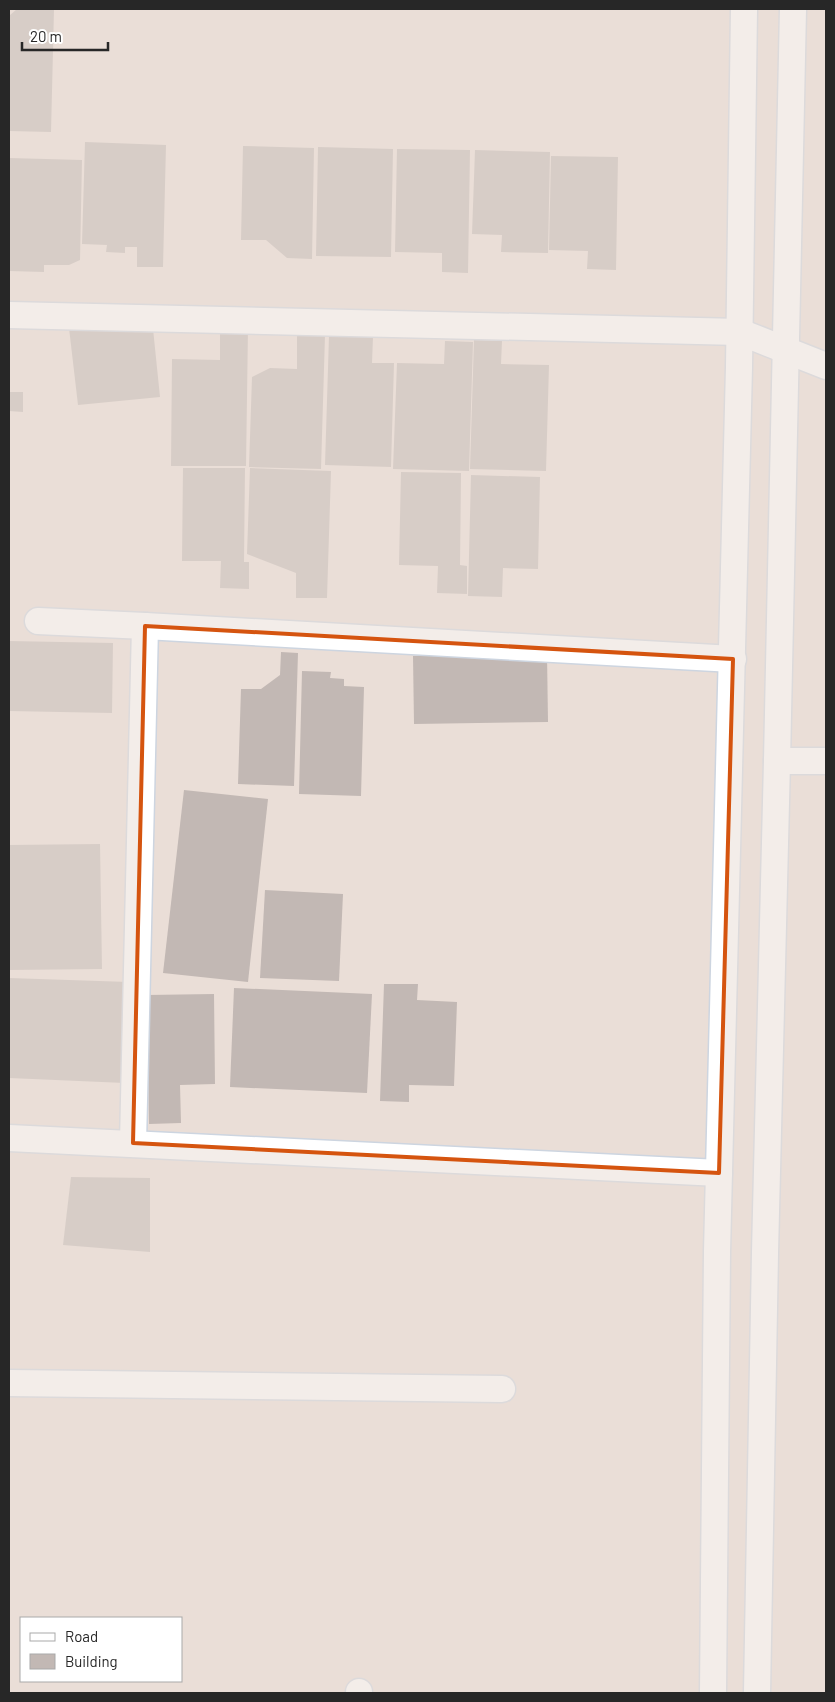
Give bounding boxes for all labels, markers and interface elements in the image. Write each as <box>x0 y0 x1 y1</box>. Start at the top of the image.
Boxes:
scale bar <box>22 20 109 52</box>
text: 20 m <box>30 27 62 45</box>
legend <box>20 1617 182 1682</box>
text: Road <box>65 1627 98 1645</box>
text: Building <box>65 1652 118 1670</box>

